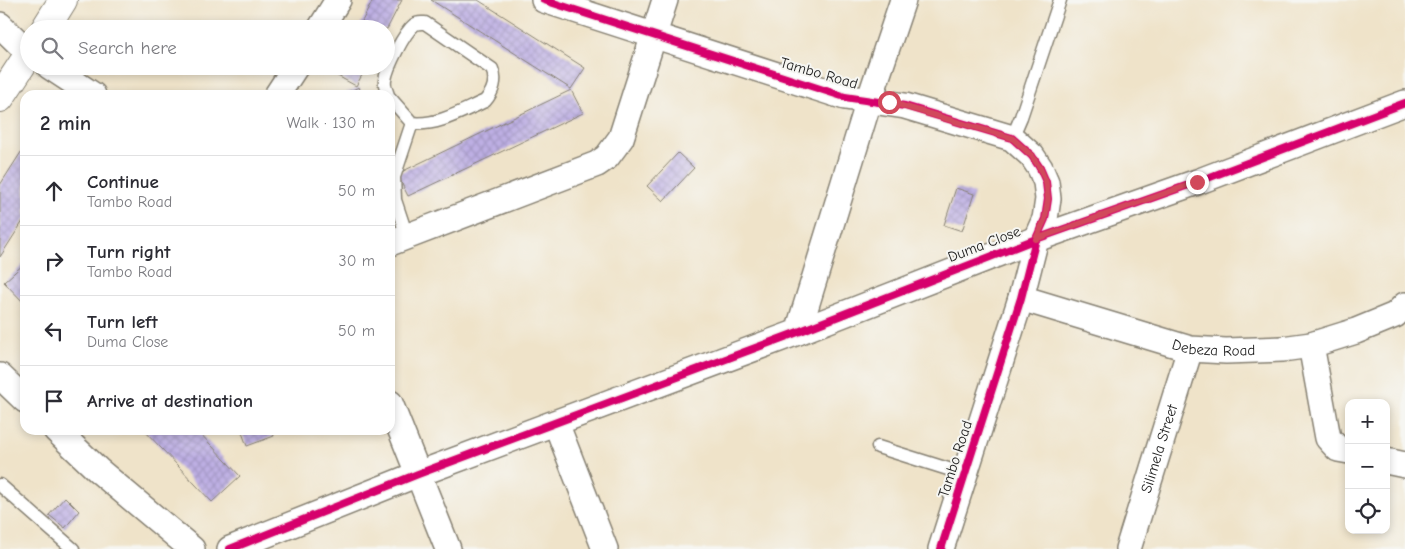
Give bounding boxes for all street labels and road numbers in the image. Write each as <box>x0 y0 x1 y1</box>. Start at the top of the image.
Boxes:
street label: Tambo Road <box>778 53 860 93</box>
street label: Duma Close <box>945 222 1023 266</box>
street label: Debeza Road <box>1170 335 1256 360</box>
street label: Silimela Street <box>1137 401 1182 495</box>
street label: Tambo Road <box>934 418 976 500</box>

